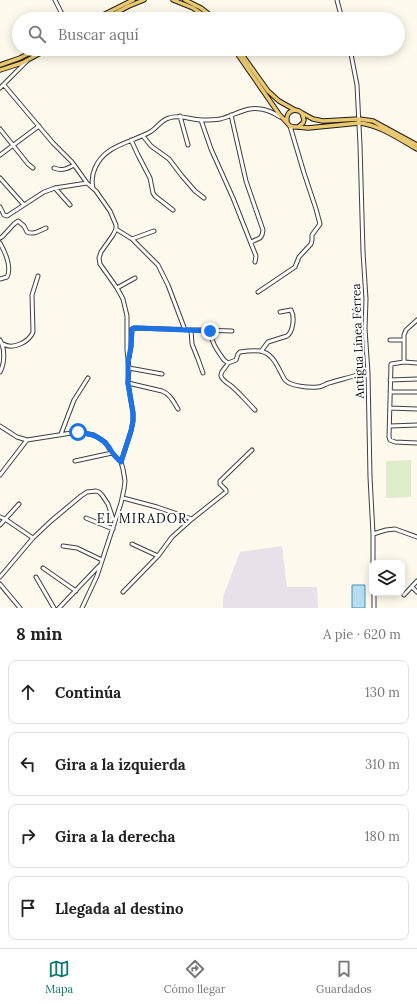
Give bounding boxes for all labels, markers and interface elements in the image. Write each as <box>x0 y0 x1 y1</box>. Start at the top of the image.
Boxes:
search box <box>12 12 405 56</box>
icon: search <box>26 23 48 45</box>
text: Buscar aquí <box>58 25 139 44</box>
street label: Antigua Línea Férrea <box>348 283 367 400</box>
route end <box>201 322 219 340</box>
route start <box>69 423 87 441</box>
district label: EL MIRADOR <box>97 510 187 527</box>
map controls <box>369 560 405 596</box>
button: layers <box>369 560 405 596</box>
text: 8 min <box>16 623 62 645</box>
text: A pie · 620 m <box>323 626 401 643</box>
icon: ahead <box>17 681 39 703</box>
text: Continúa <box>55 683 121 702</box>
text: 130 m <box>365 684 400 701</box>
icon: left <box>17 753 39 775</box>
text: Gira a la izquierda <box>55 755 186 774</box>
text: 310 m <box>365 756 400 773</box>
icon: right <box>17 825 39 847</box>
text: Gira a la derecha <box>55 827 175 846</box>
text: 180 m <box>365 828 400 845</box>
icon: arrive <box>17 897 39 919</box>
text: Llegada al destino <box>55 899 184 918</box>
tab: Mapa <box>45 958 73 996</box>
tab: Cómo llegar <box>164 958 226 996</box>
tab: Guardados <box>316 958 372 996</box>

